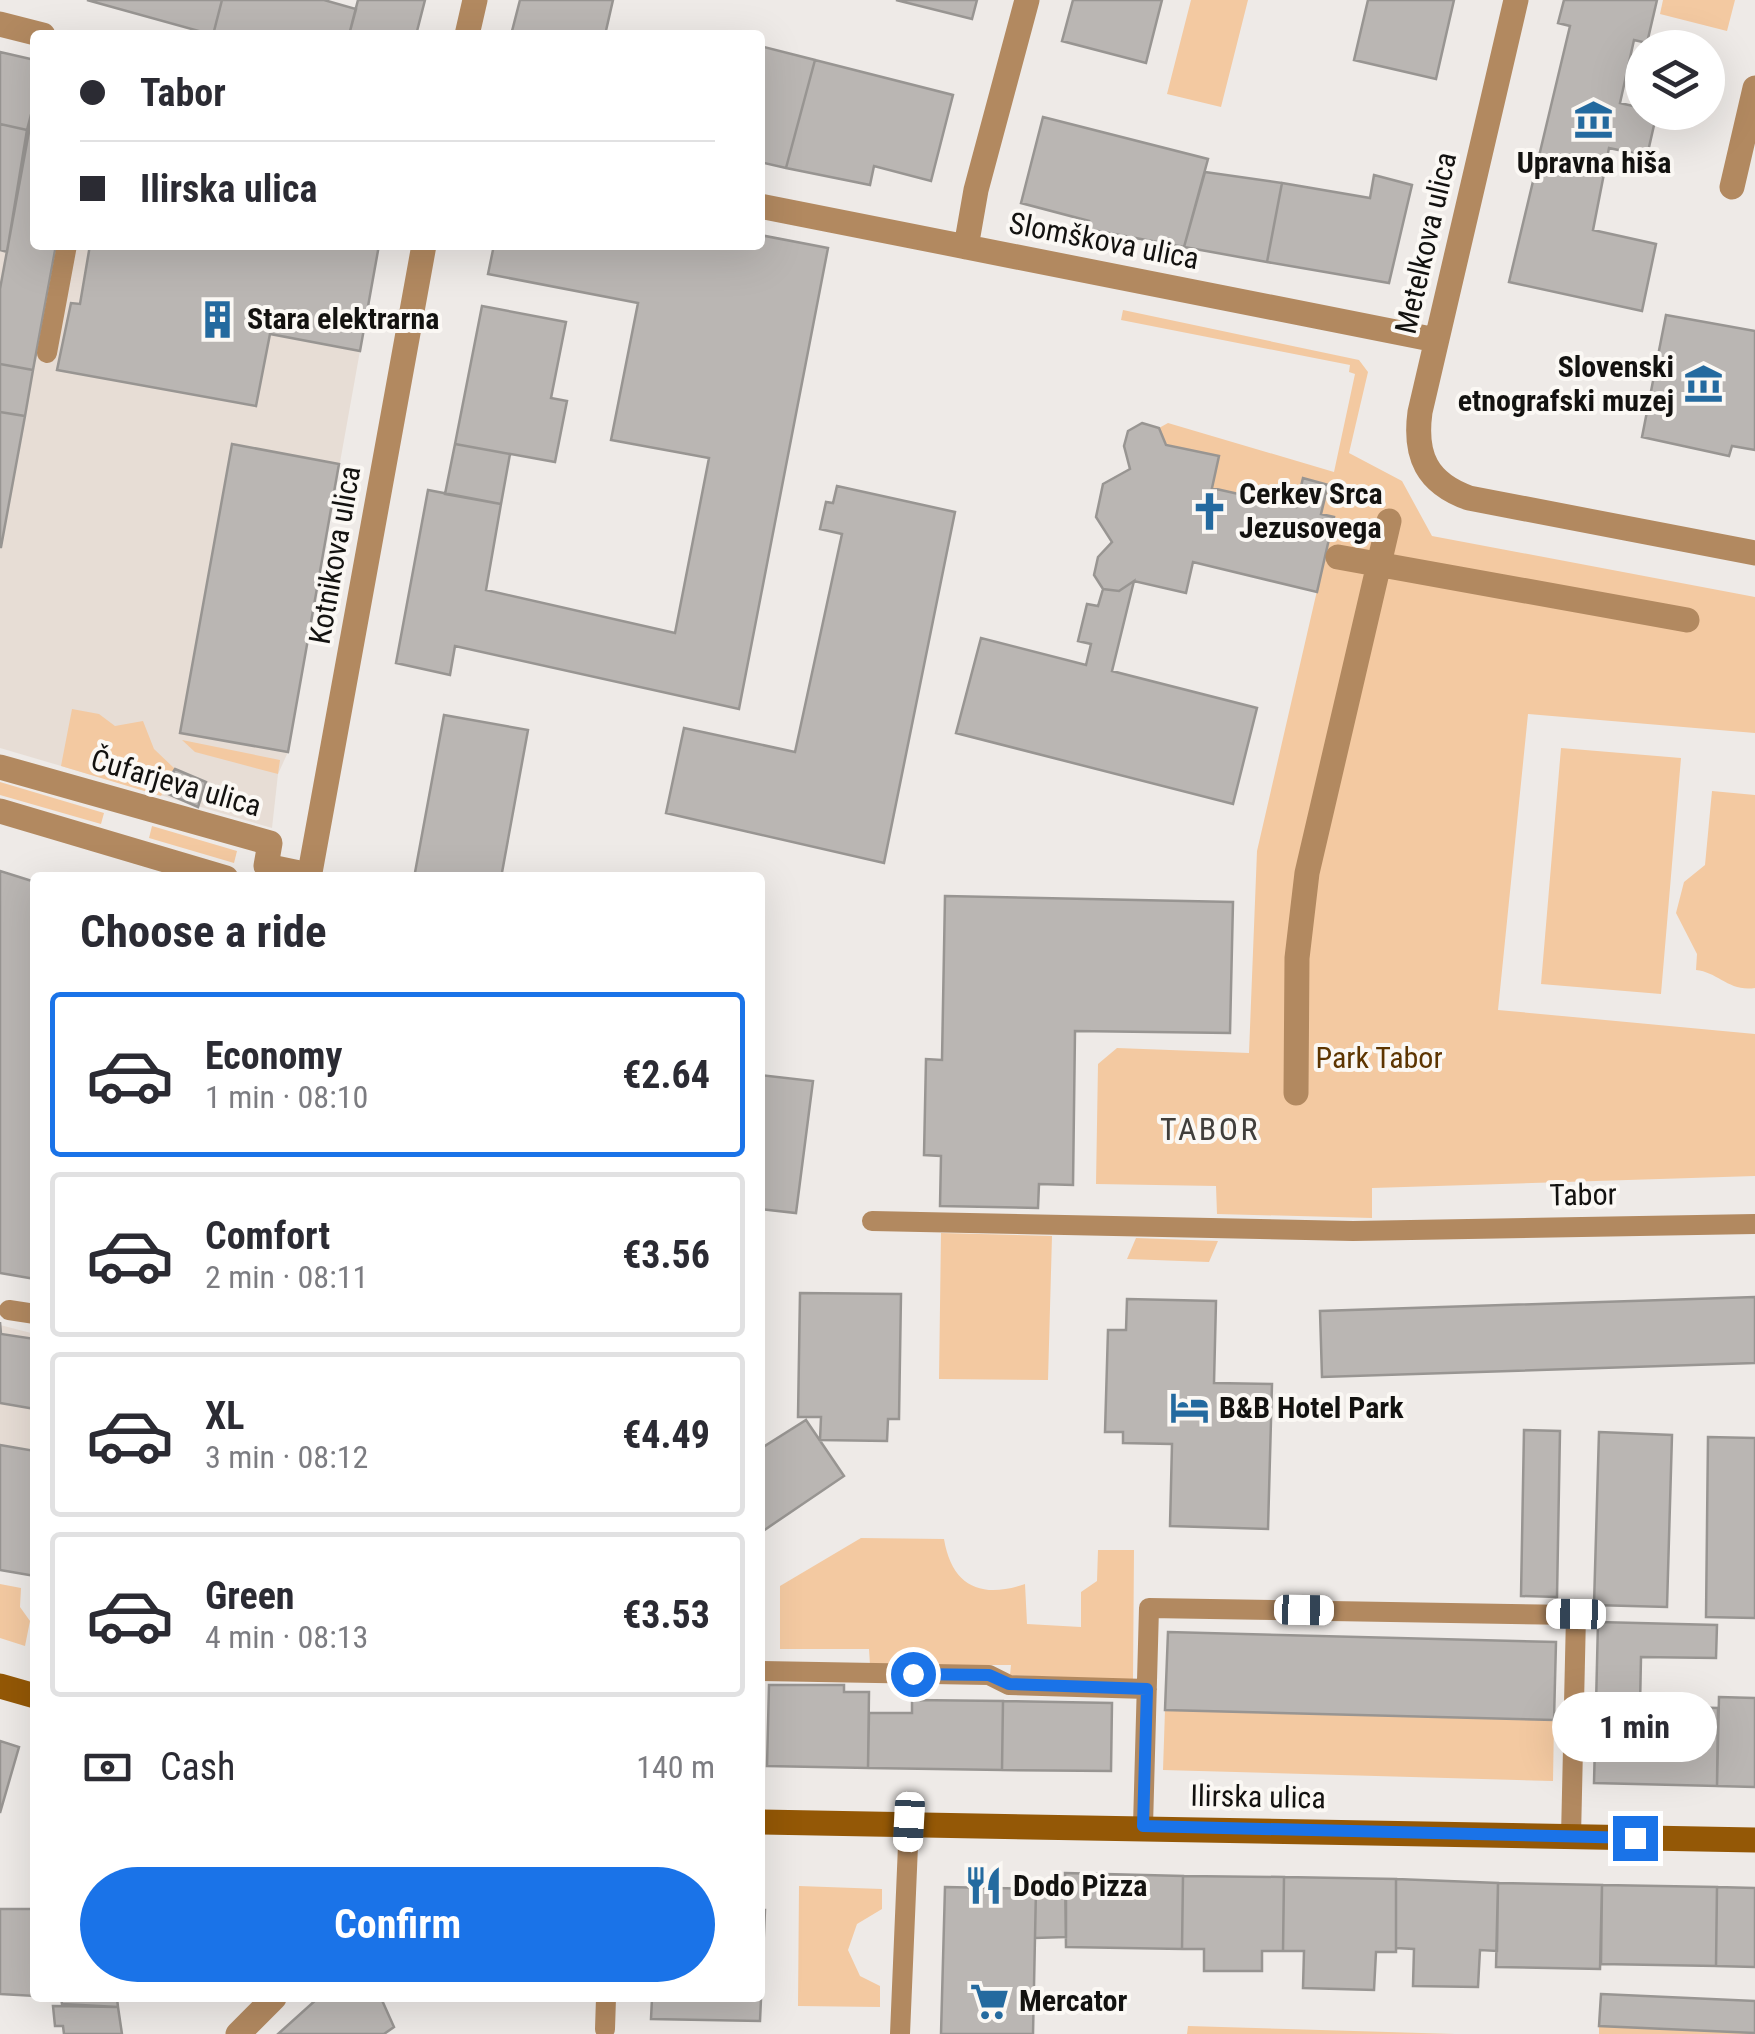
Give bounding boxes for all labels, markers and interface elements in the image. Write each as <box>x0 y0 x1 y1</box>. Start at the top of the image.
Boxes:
map controls <box>1625 30 1725 130</box>
button: layers <box>1625 30 1725 130</box>
text: Tabor <box>140 71 226 115</box>
museum icon: Upravna hiša <box>1573 98 1615 140</box>
place label: Upravna hiša <box>1517 145 1671 180</box>
street label: Metelkova ulica <box>1388 149 1463 337</box>
text: Ilirska ulica <box>140 167 317 211</box>
street label: Slomškova ulica <box>1006 205 1202 276</box>
building icon: Stara elektrarna <box>196 298 238 340</box>
place label: Stara elektrarna <box>247 301 439 336</box>
place label: Slovenski etnografski muzej <box>1458 349 1674 418</box>
museum icon: Slovenski etnografski muzej <box>1683 363 1725 405</box>
street label: Kotnikova ulica <box>302 463 367 647</box>
place label: Cerkev Srca Jezusovega <box>1239 476 1383 545</box>
church icon: Cerkev Srca Jezusovega <box>1188 490 1230 532</box>
street label: Čufarjeva ulica <box>87 742 265 824</box>
text: Choose a ride <box>80 905 327 958</box>
icon: car <box>85 1030 175 1120</box>
text: Economy <box>205 1034 342 1078</box>
park label: Park Tabor <box>1315 1040 1443 1075</box>
text: €2.64 <box>622 1053 710 1097</box>
text: 1 min · 08:10 <box>205 1078 368 1116</box>
district label: TABOR <box>1160 1110 1260 1148</box>
street label: Tabor <box>1549 1176 1617 1213</box>
icon: car <box>85 1210 175 1300</box>
text: Comfort <box>205 1214 330 1258</box>
text: €3.56 <box>622 1233 710 1277</box>
text: 2 min · 08:11 <box>205 1258 368 1296</box>
hotel icon: B&B Hotel Park <box>1168 1387 1210 1429</box>
icon: car <box>85 1390 175 1480</box>
place label: B&B Hotel Park <box>1219 1390 1404 1425</box>
text: XL <box>205 1394 244 1438</box>
text: €4.49 <box>622 1413 710 1457</box>
text: 3 min · 08:12 <box>205 1438 368 1476</box>
icon: car <box>85 1570 175 1660</box>
text: Green <box>205 1574 295 1618</box>
text: €3.53 <box>622 1593 710 1637</box>
car <box>1274 1594 1334 1626</box>
car <box>1546 1598 1606 1630</box>
text: 4 min · 08:13 <box>205 1618 368 1656</box>
route start <box>891 1652 936 1697</box>
callout: 1 min <box>1552 1693 1718 1763</box>
text: 1 min <box>1599 1708 1670 1746</box>
icon: cash <box>80 1740 135 1795</box>
text: Cash <box>160 1745 235 1789</box>
text: 140 m <box>636 1748 715 1786</box>
street label: Ilirska ulica <box>1190 1778 1326 1815</box>
car <box>892 1791 926 1853</box>
route end <box>1613 1816 1658 1861</box>
restaurant icon: Dodo Pizza <box>962 1865 1004 1907</box>
button: Confirm <box>80 1867 715 1982</box>
place label: Dodo Pizza <box>1013 1868 1147 1903</box>
supermarket icon: Mercator <box>968 1980 1010 2022</box>
place label: Mercator <box>1019 1983 1127 2018</box>

